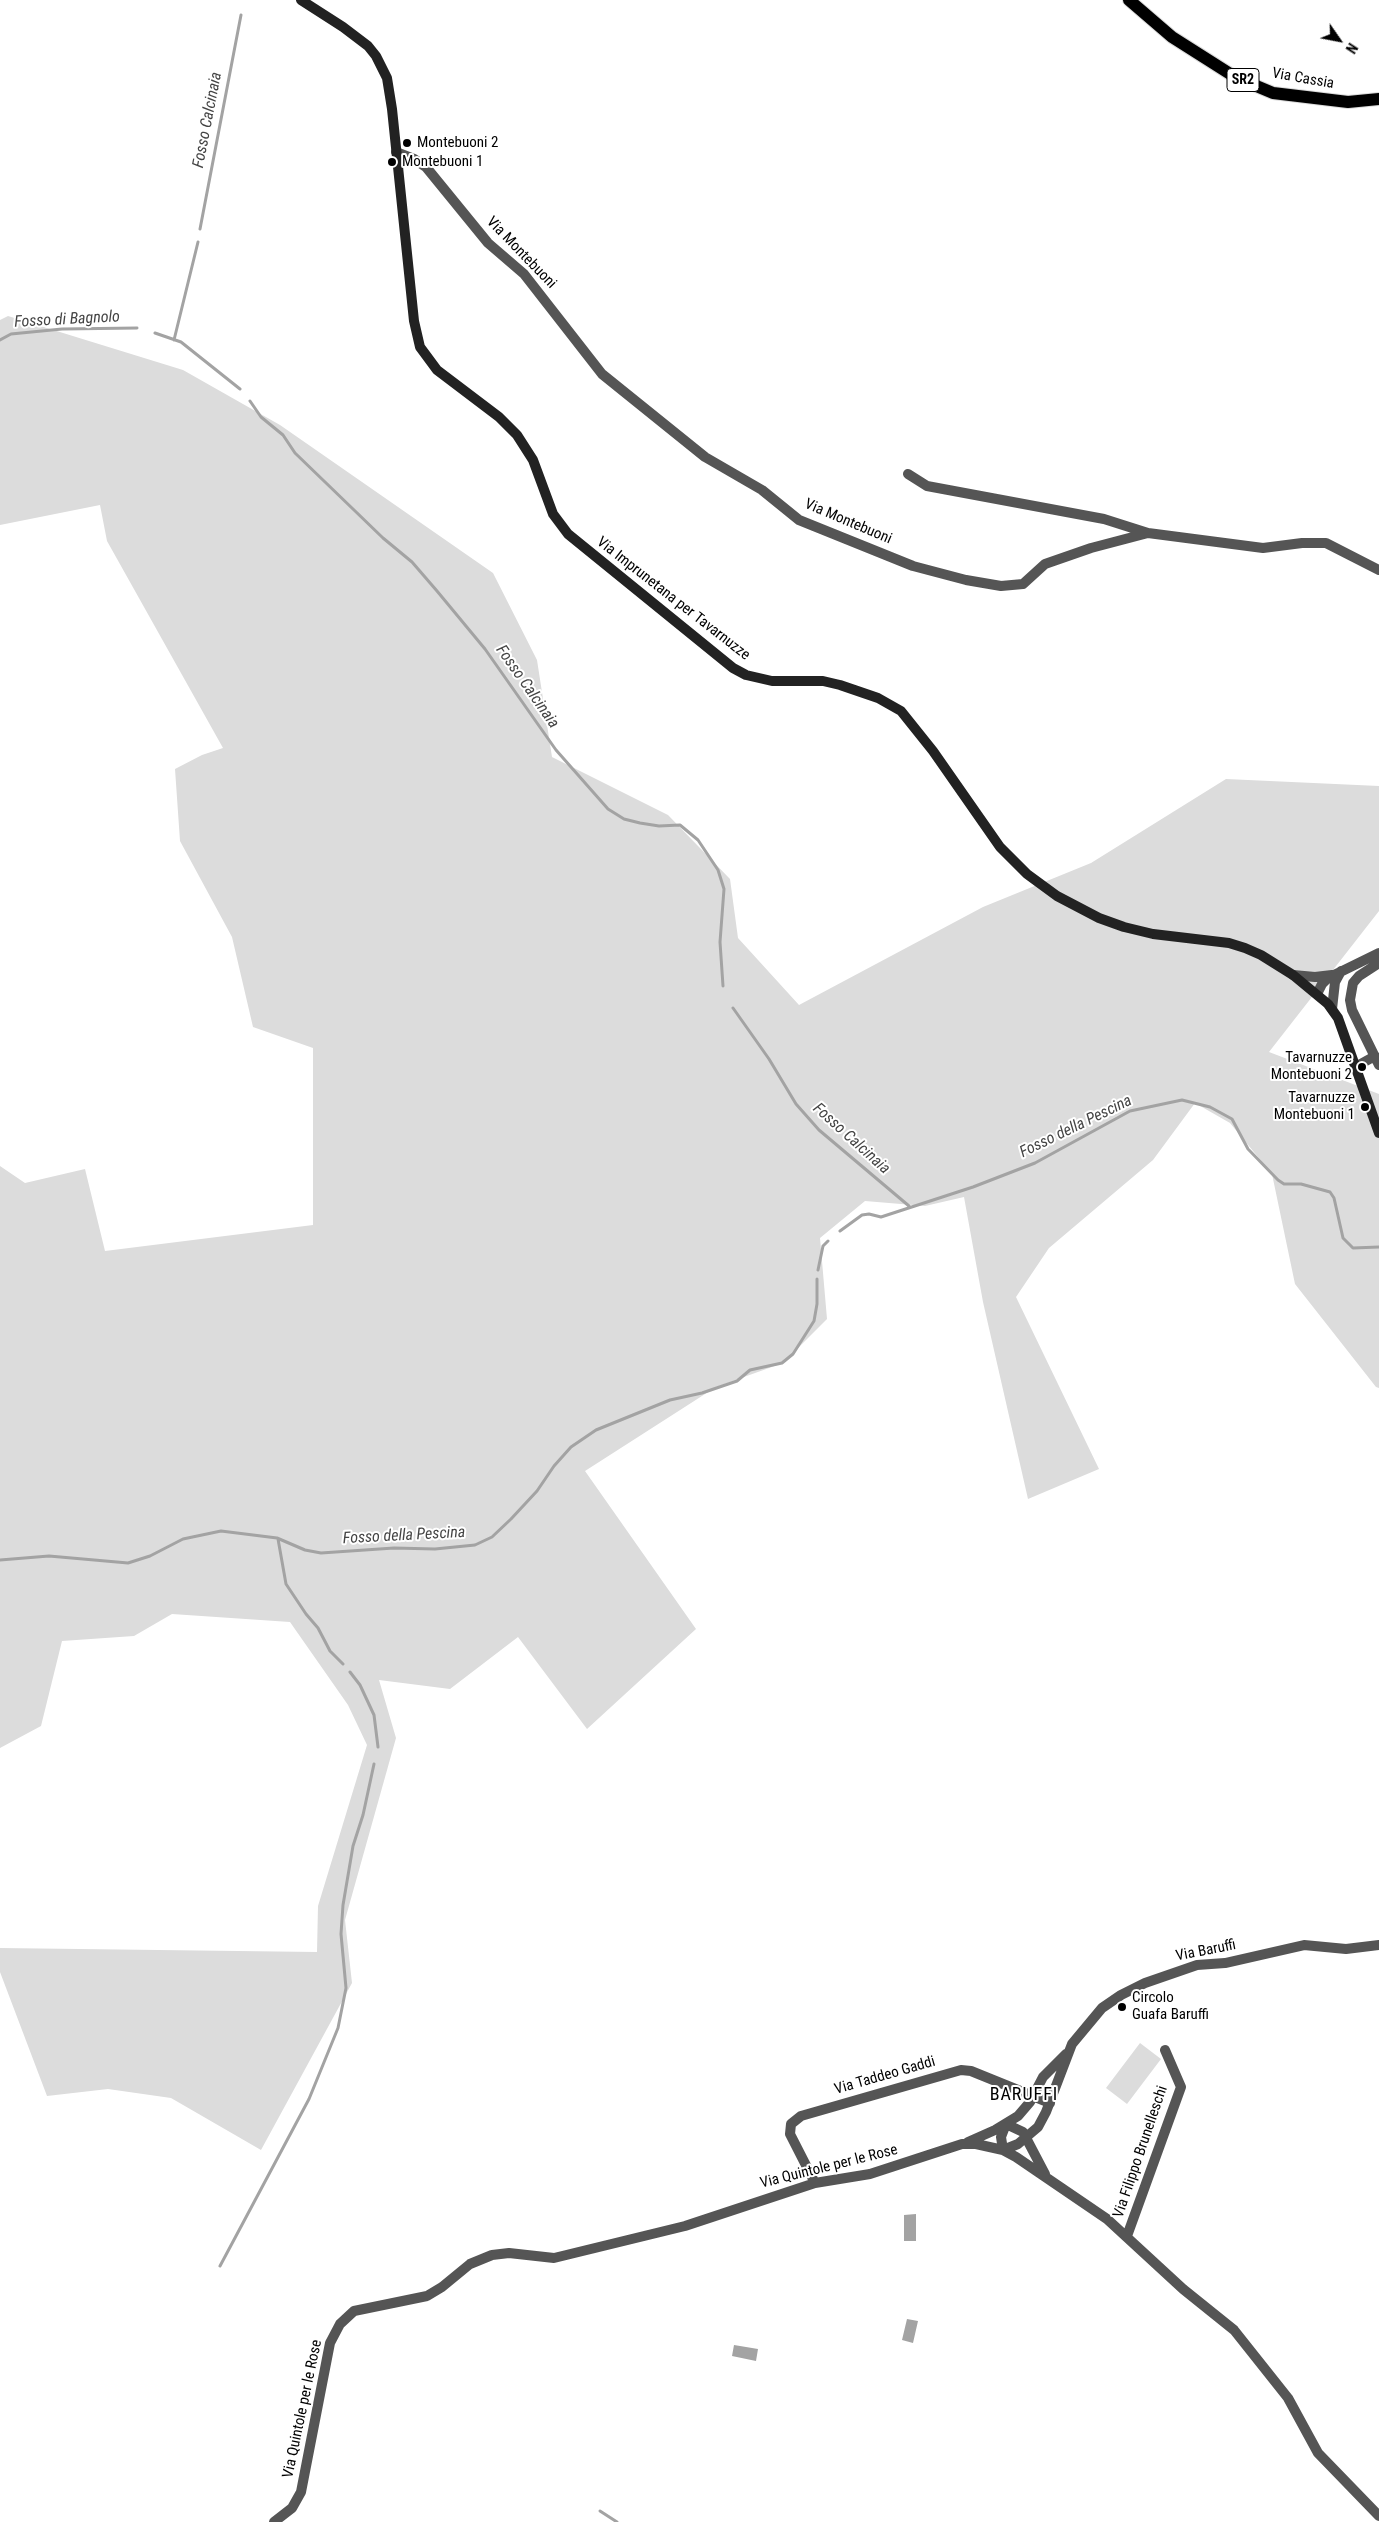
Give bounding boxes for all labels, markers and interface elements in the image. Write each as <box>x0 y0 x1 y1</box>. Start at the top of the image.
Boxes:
north arrow <box>1314 15 1364 65</box>
text: N <box>1343 40 1361 56</box>
street label: Via Cassia <box>1271 65 1335 93</box>
road number: SR2 <box>1227 68 1259 92</box>
water label: Fosso Calcinaia <box>189 70 227 170</box>
place label: Montebuoni 2 <box>417 134 498 152</box>
marker: Montebuoni 2 <box>401 137 413 149</box>
place label: Montebuoni 1 <box>402 153 483 171</box>
marker: Montebuoni 1 <box>386 156 398 168</box>
street label: Via Montebuoni <box>482 213 560 293</box>
water label: Fosso di Bagnolo <box>14 308 120 332</box>
street label: Via Montebuoni <box>802 496 894 548</box>
street label: Via Imprunetana per Tavarnuzze <box>593 534 753 664</box>
water label: Fosso Calcinaia <box>491 642 563 732</box>
place label: Tavarnuzze Montebuoni 2 <box>1271 1049 1352 1084</box>
marker: Tavarnuzze Montebuoni 2 <box>1356 1061 1368 1073</box>
place label: Tavarnuzze Montebuoni 1 <box>1274 1089 1355 1124</box>
water label: Fosso della Pescina <box>1017 1092 1135 1162</box>
water label: Fosso Calcinaia <box>808 1099 894 1179</box>
marker: Tavarnuzze Montebuoni 1 <box>1359 1101 1371 1113</box>
water label: Fosso della Pescina <box>342 1523 466 1549</box>
street label: Via Baruffi <box>1174 1936 1238 1966</box>
place label: Circolo Guafa Baruffi <box>1132 1989 1209 2024</box>
marker: Circolo Guafa Baruffi <box>1116 2001 1128 2013</box>
street label: Via Taddeo Gaddi <box>833 2053 937 2099</box>
district label: BARUFFI <box>989 2084 1059 2106</box>
street label: Via Filippo Brunelleschi <box>1110 2084 1172 2220</box>
street label: Via Quintole per le Rose <box>758 2141 900 2193</box>
street label: Via Quintole per le Rose <box>280 2338 326 2480</box>

